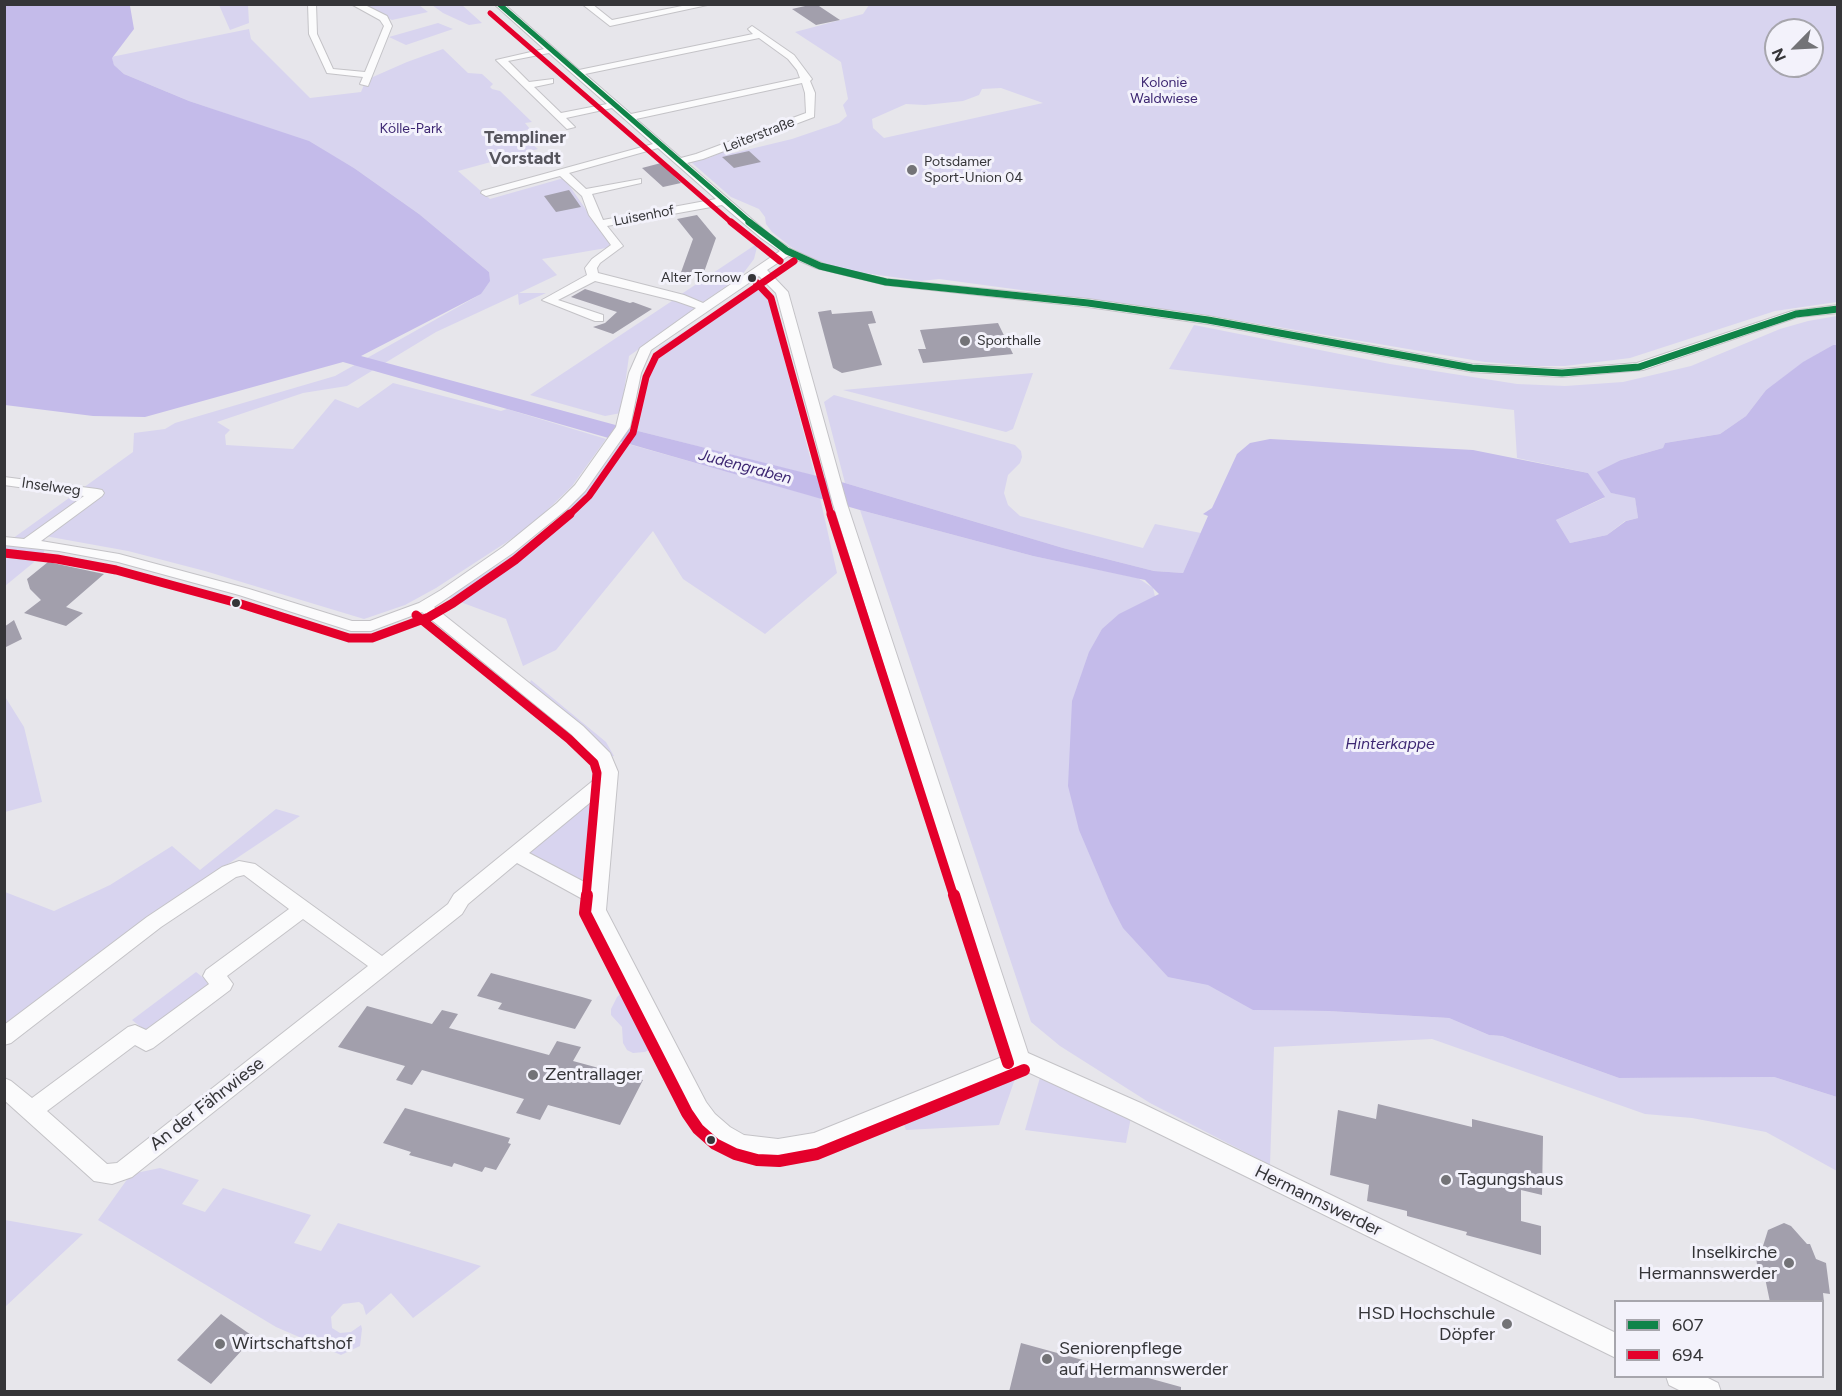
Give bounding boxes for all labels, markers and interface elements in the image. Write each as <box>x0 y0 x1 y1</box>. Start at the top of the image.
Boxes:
north arrow <box>1764 18 1824 78</box>
text: N <box>1768 45 1790 64</box>
park label: Kolonie Waldwiese <box>1130 75 1198 108</box>
street label: Leiterstraße <box>721 114 797 156</box>
park label: Kölle-Park <box>380 121 442 137</box>
district label: Templiner Vorstadt <box>484 127 566 170</box>
place label: Potsdamer Sport-Union 04 <box>924 154 1023 186</box>
marker: Potsdamer Sport-Union 04 <box>905 163 919 177</box>
street label: Luisenhof <box>612 202 676 230</box>
place label: Alter Tornow <box>661 270 741 286</box>
marker: Alter Tornow <box>746 272 758 284</box>
place label: Sporthalle <box>977 333 1041 349</box>
marker: Sporthalle <box>958 334 972 348</box>
water label: Judengraben <box>696 445 794 489</box>
street label: Inselweg <box>20 474 82 500</box>
unlabelled marker <box>230 597 242 609</box>
water label: Hinterkappe <box>1345 734 1435 754</box>
street label: An der Fährwiese <box>146 1053 268 1155</box>
place label: Zentrallager <box>545 1064 642 1086</box>
marker: Zentrallager <box>526 1068 540 1082</box>
unlabelled marker <box>705 1134 717 1146</box>
street label: Hermannswerder <box>1251 1161 1385 1241</box>
place label: Tagungshaus <box>1458 1169 1563 1191</box>
marker: Tagungshaus <box>1439 1173 1453 1187</box>
place label: Inselkirche Hermannswerder <box>1638 1242 1777 1284</box>
marker: Inselkirche Hermannswerder <box>1782 1256 1796 1270</box>
legend <box>1614 1300 1824 1378</box>
place label: HSD Hochschule Döpfer <box>1358 1303 1495 1346</box>
text: 607 <box>1672 1314 1703 1336</box>
marker: HSD Hochschule Döpfer <box>1500 1317 1514 1331</box>
place label: Wirtschaftshof <box>232 1333 353 1355</box>
marker: Wirtschaftshof <box>213 1337 227 1351</box>
place label: Seniorenpflege auf Hermannswerder <box>1059 1338 1228 1380</box>
text: 694 <box>1672 1344 1704 1366</box>
marker: Seniorenpflege auf Hermannswerder <box>1040 1352 1054 1366</box>

